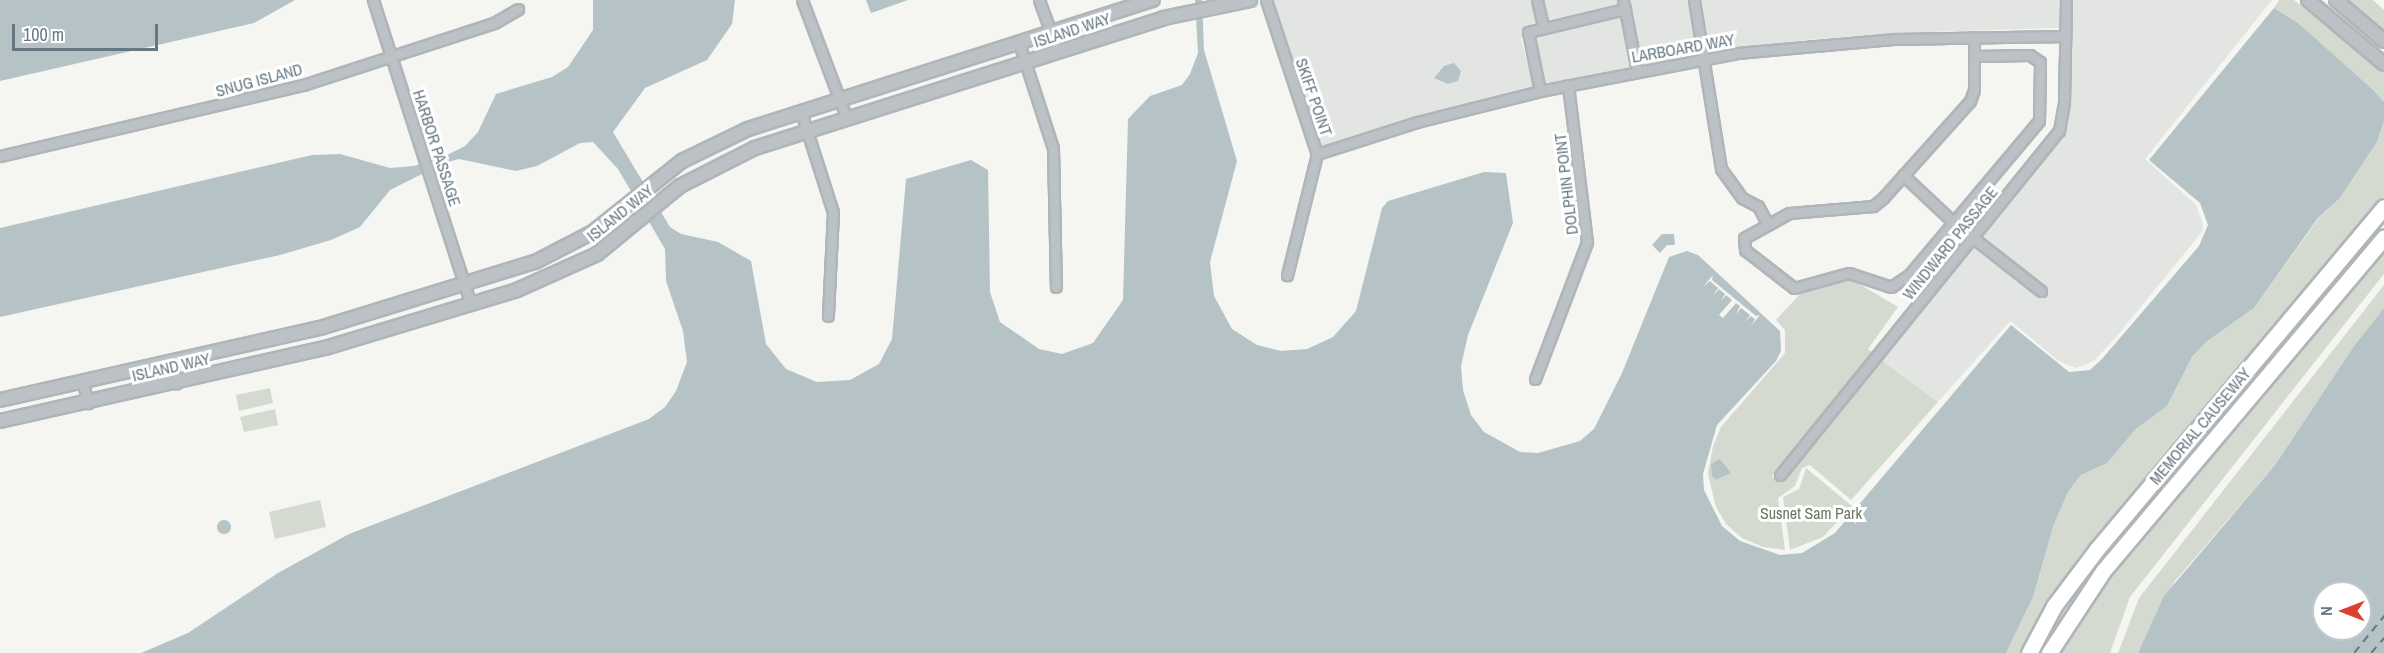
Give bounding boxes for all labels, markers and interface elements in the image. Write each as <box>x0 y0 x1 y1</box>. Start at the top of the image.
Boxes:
street label: ISLAND WAY <box>1031 9 1113 51</box>
scale bar <box>15 12 160 50</box>
text: 100 m <box>23 22 64 47</box>
street label: LARBOARD WAY <box>1630 29 1736 67</box>
street label: SKIFF POINT <box>1292 56 1336 138</box>
street label: SNUG ISLAND <box>214 59 304 101</box>
street label: HARBOR PASSAGE <box>409 87 465 209</box>
street label: DOLPHIN POINT <box>1550 132 1582 236</box>
street label: ISLAND WAY <box>583 181 657 245</box>
street label: WINDWARD PASSAGE <box>1898 183 2002 303</box>
street label: ISLAND WAY <box>130 349 212 385</box>
street label: MEMORIAL CAUSEWAY <box>2145 363 2255 489</box>
park label: Susnet Sam Park <box>1760 503 1862 523</box>
north arrow <box>2312 581 2372 641</box>
text: N <box>2315 606 2337 616</box>

